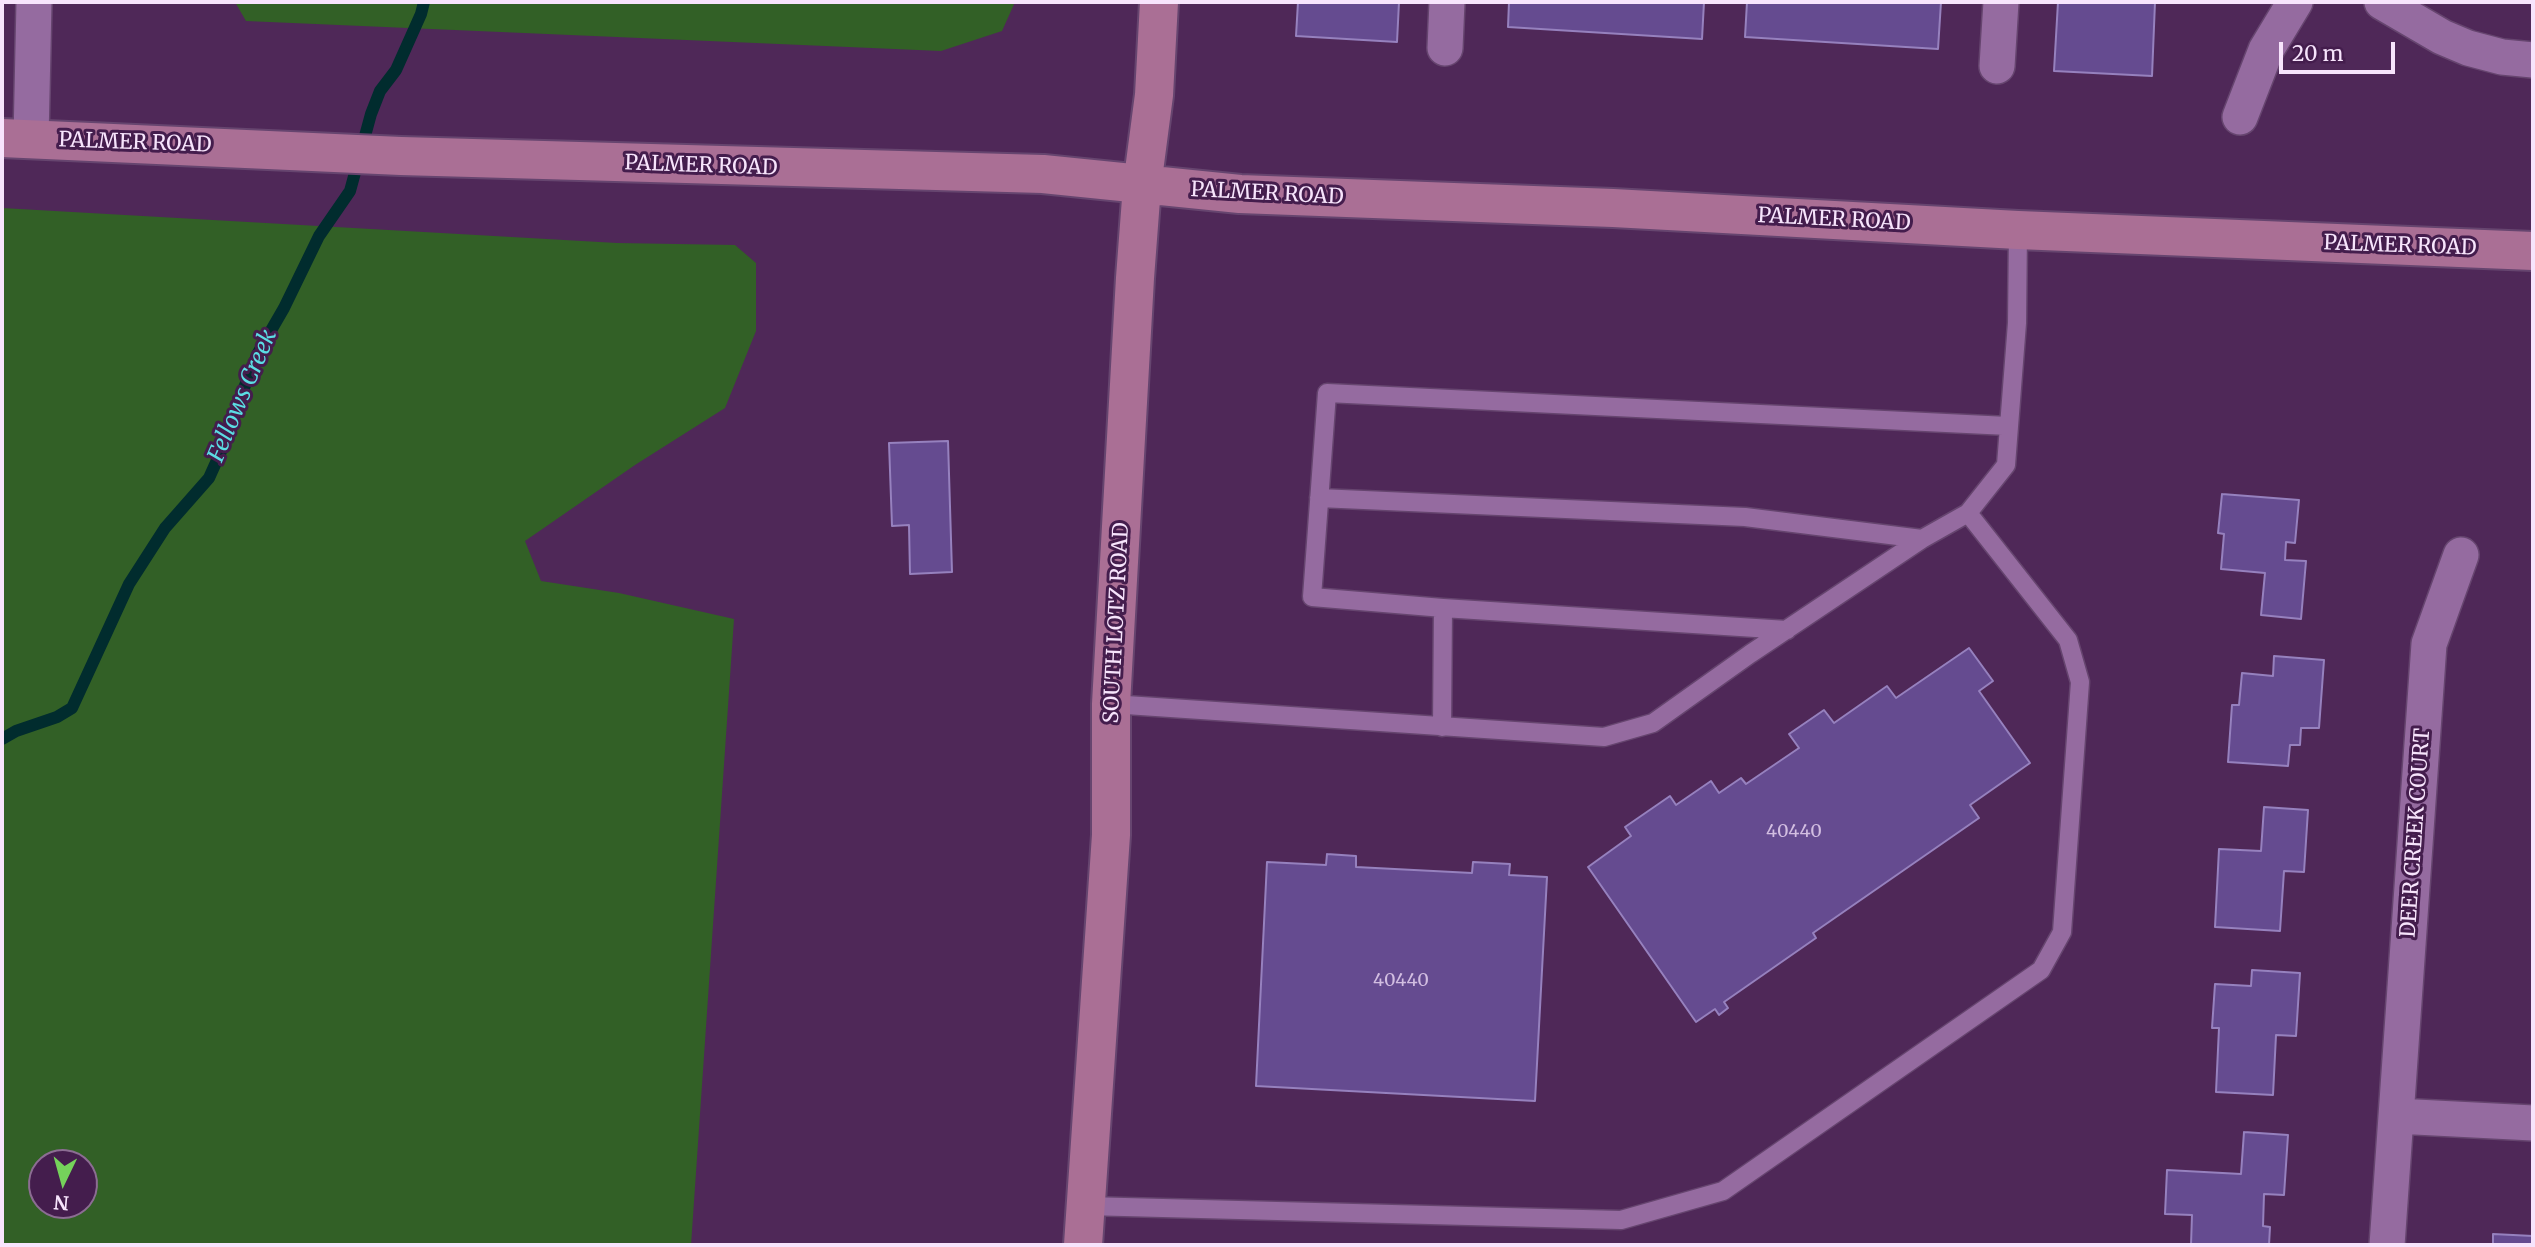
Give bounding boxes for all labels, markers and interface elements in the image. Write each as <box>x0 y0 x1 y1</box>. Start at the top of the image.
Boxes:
scale bar <box>2283 28 2398 72</box>
text: 20 m <box>2292 40 2343 67</box>
street label: PALMER ROAD <box>58 128 212 158</box>
street label: PALMER ROAD <box>624 151 778 181</box>
street label: PALMER ROAD <box>1190 177 1344 211</box>
street label: PALMER ROAD <box>1757 203 1911 237</box>
street label: PALMER ROAD <box>2323 231 2477 261</box>
water label: Fellows Creek <box>203 326 283 466</box>
street label: SOUTH LOTZ ROAD <box>1099 522 1135 724</box>
street label: DEER CREEK COURT <box>2396 727 2436 939</box>
house number: 40440 <box>1766 821 1822 843</box>
house number: 40440 <box>1373 970 1429 992</box>
north arrow <box>28 1149 98 1219</box>
text: N <box>53 1190 70 1216</box>

